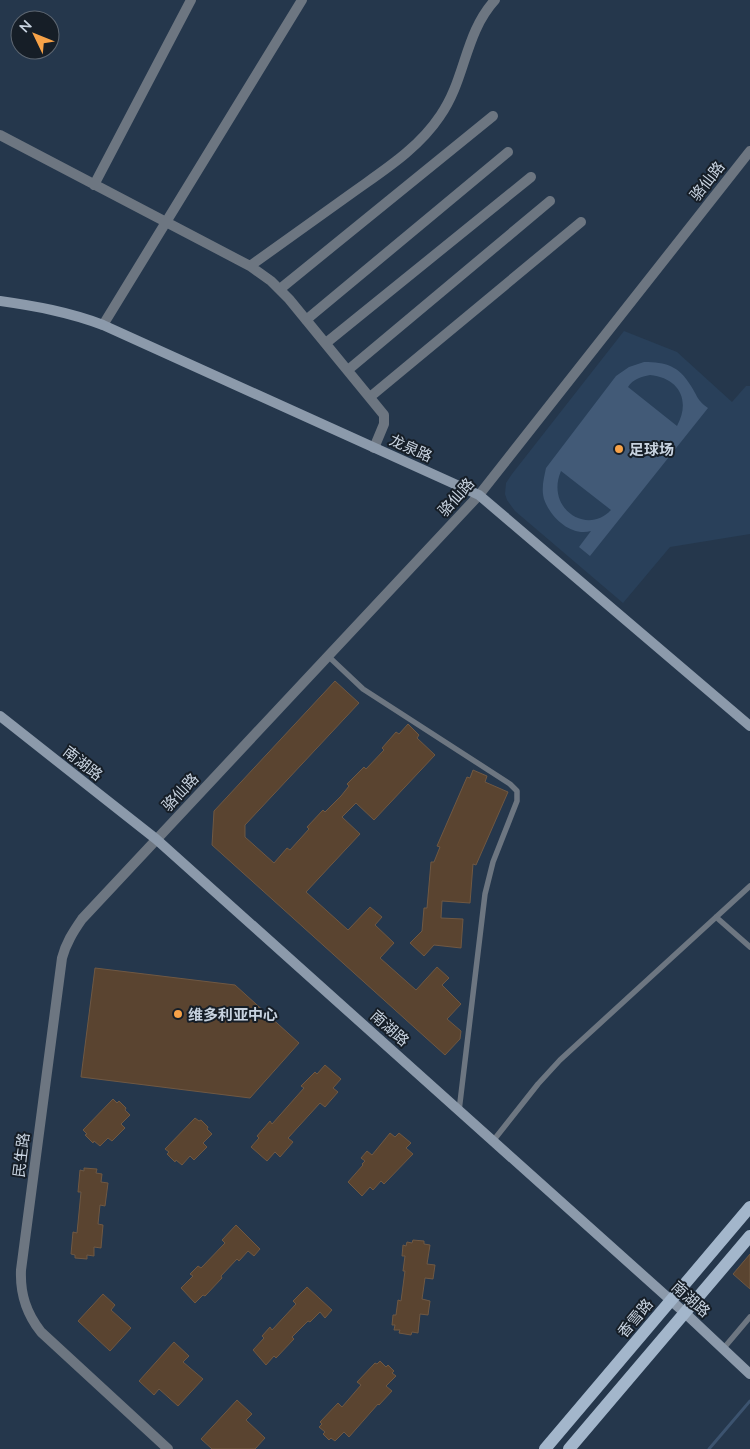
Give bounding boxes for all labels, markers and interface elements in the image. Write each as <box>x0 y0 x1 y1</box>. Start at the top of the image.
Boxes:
north arrow <box>10 10 60 60</box>
text: N <box>15 16 36 36</box>
street label: 骆仙路 <box>686 157 728 205</box>
street label: 龙泉路 <box>387 430 435 466</box>
place label: 足球场 <box>629 440 674 459</box>
marker: 足球场 <box>613 443 625 455</box>
street label: 骆仙路 <box>434 474 478 520</box>
street label: 南湖路 <box>59 742 107 784</box>
street label: 骆仙路 <box>158 769 202 815</box>
place label: 维多利亚中心 <box>188 1005 278 1024</box>
street label: 南湖路 <box>367 1006 413 1050</box>
marker: 维多利亚中心 <box>172 1008 184 1020</box>
street label: 民生路 <box>9 1132 33 1178</box>
street label: 南湖路 <box>668 1277 714 1321</box>
street label: 香雪路 <box>613 1295 657 1341</box>

